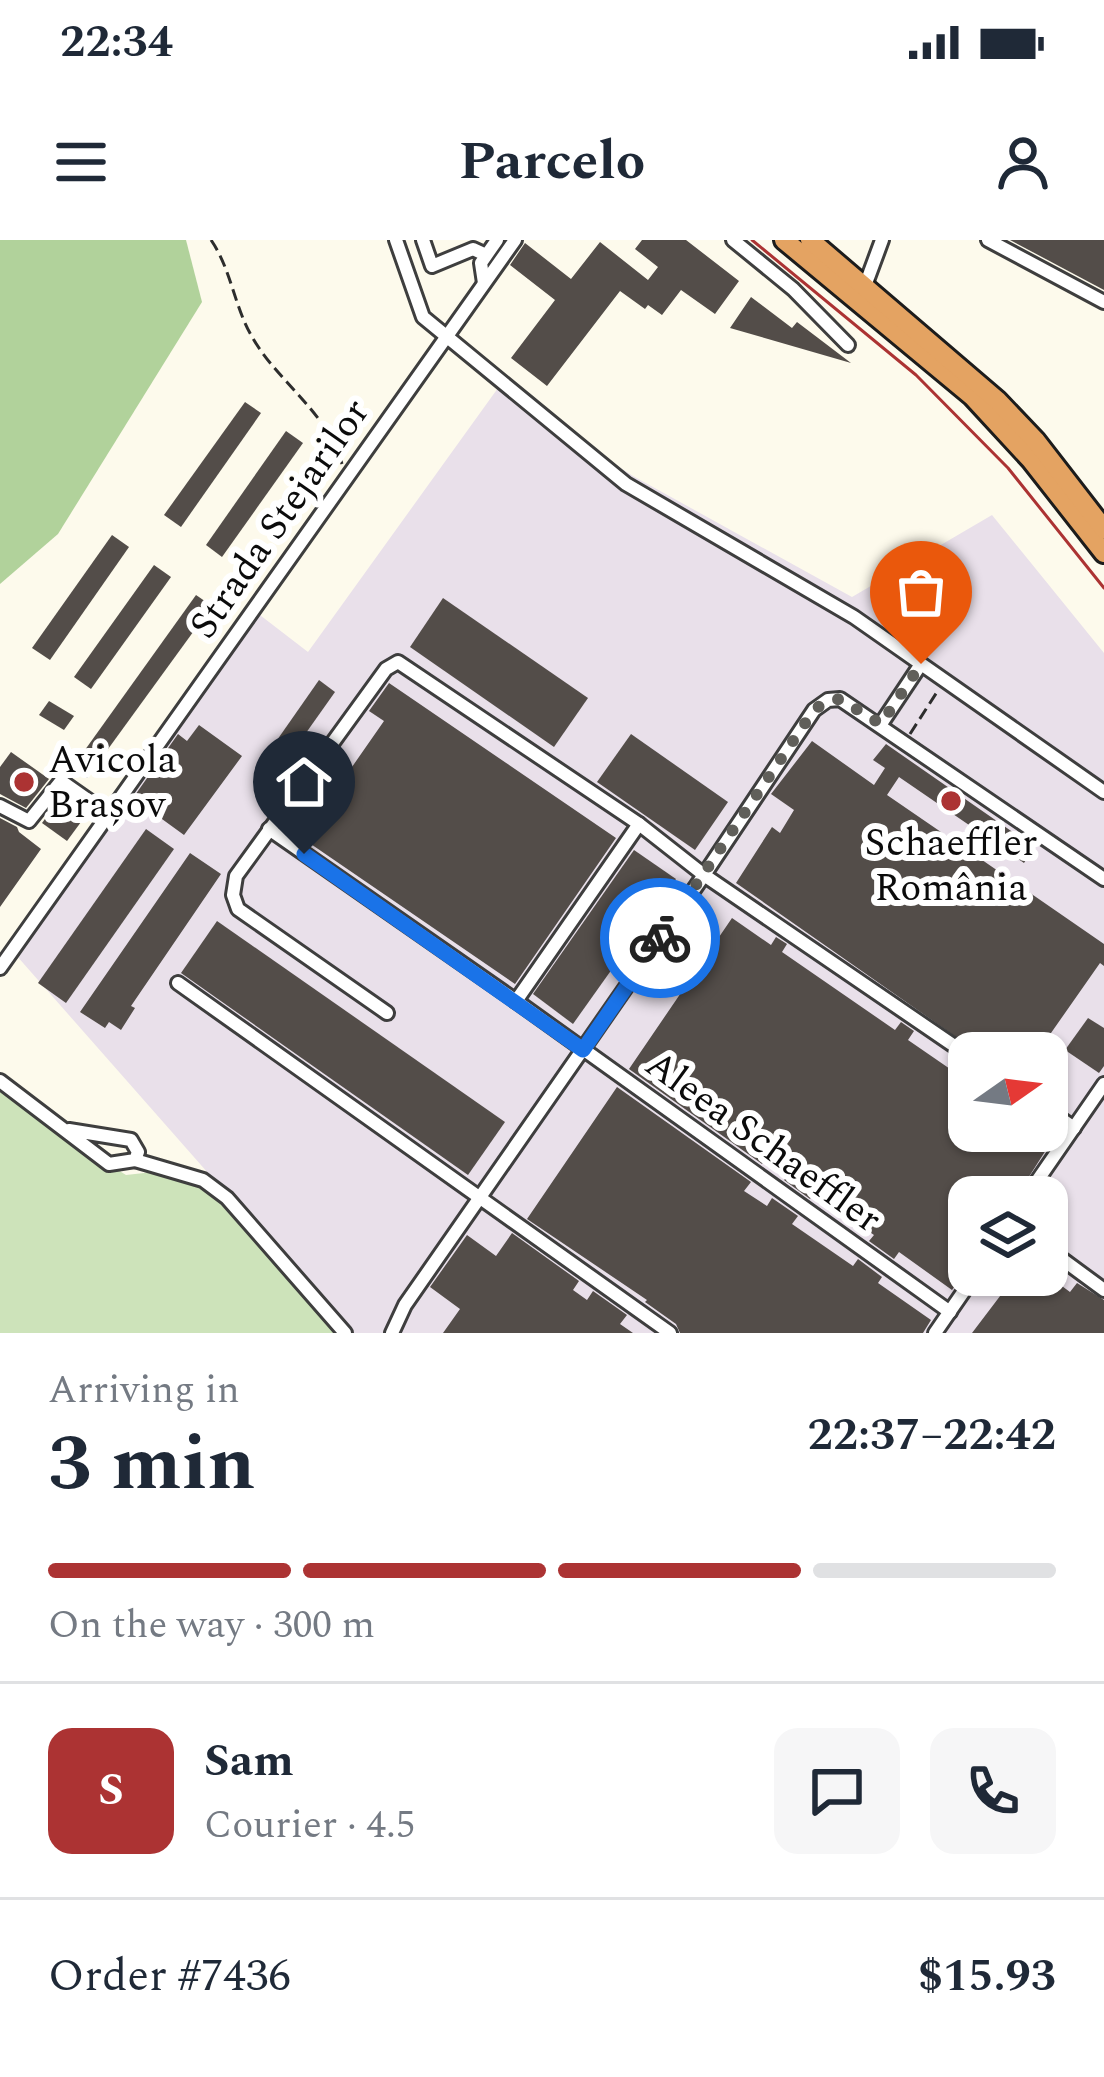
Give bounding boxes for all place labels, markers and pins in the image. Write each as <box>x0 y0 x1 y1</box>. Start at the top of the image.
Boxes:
pin <box>870 541 972 664</box>
place label: Avicola Brașov <box>48 731 177 835</box>
pin <box>253 731 355 854</box>
marker: Avicola Brașov <box>11 769 37 795</box>
marker: Schaeffler România <box>938 788 964 814</box>
place label: Schaeffler România <box>864 814 1038 918</box>

